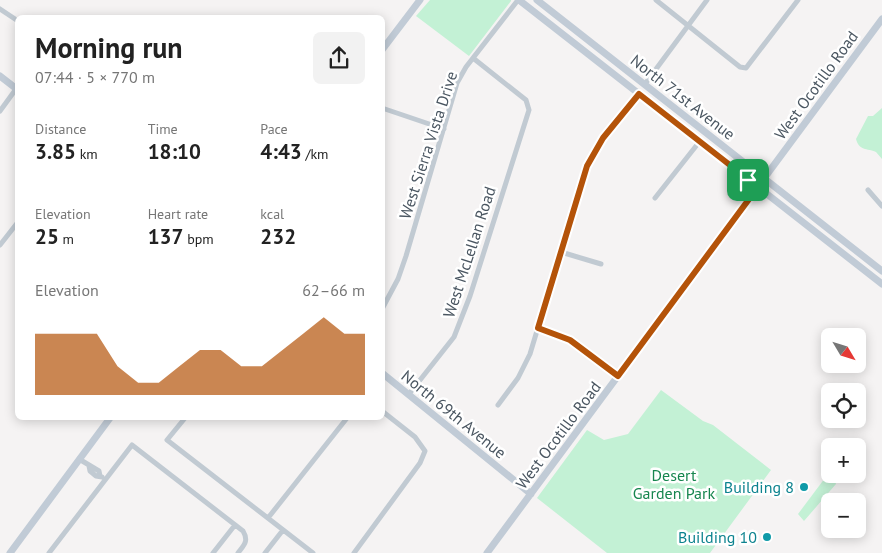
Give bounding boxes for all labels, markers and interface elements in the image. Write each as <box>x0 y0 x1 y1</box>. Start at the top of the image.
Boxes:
street label: West Ocotillo Road <box>770 27 862 143</box>
text: Morning run <box>35 29 183 66</box>
button: share <box>313 32 365 84</box>
street label: North 71st Avenue <box>627 50 739 144</box>
text: 07:44 · 5 × 770 m <box>35 67 155 87</box>
street label: West Sierra Vista Drive <box>395 69 461 221</box>
text: Distance <box>35 120 86 138</box>
text: Time <box>148 120 178 138</box>
text: Pace <box>260 120 288 138</box>
text: 3.85 <box>35 138 76 165</box>
text: 18:10 <box>148 138 201 165</box>
text: 4:43 <box>260 138 302 165</box>
text: km <box>76 145 98 163</box>
text: /km <box>302 145 328 163</box>
pin <box>727 159 769 201</box>
icon: arrive <box>734 166 762 194</box>
street label: West McLellan Road <box>438 184 500 320</box>
text: Elevation <box>35 205 91 223</box>
text: Heart rate <box>148 205 208 223</box>
text: kcal <box>260 205 284 223</box>
text: 25 <box>35 223 59 250</box>
text: 137 <box>148 223 183 250</box>
text: 232 <box>260 223 296 250</box>
text: m <box>59 230 74 248</box>
text: bpm <box>183 230 214 248</box>
text: Elevation <box>35 280 99 300</box>
text: 62–66 m <box>302 280 365 300</box>
north arrow <box>821 328 866 372</box>
map controls <box>821 328 866 538</box>
street label: North 69th Avenue <box>398 366 510 462</box>
street label: West Ocotillo Road <box>511 377 605 493</box>
button: locate <box>821 383 866 428</box>
button: + <box>821 438 866 483</box>
park label: Desert Garden Park <box>633 465 716 503</box>
place label: Building 8 <box>724 477 794 497</box>
marker: Building 8 <box>798 481 810 493</box>
button: − <box>821 493 866 538</box>
place label: Building 10 <box>678 527 757 547</box>
marker: Building 10 <box>761 531 773 543</box>

